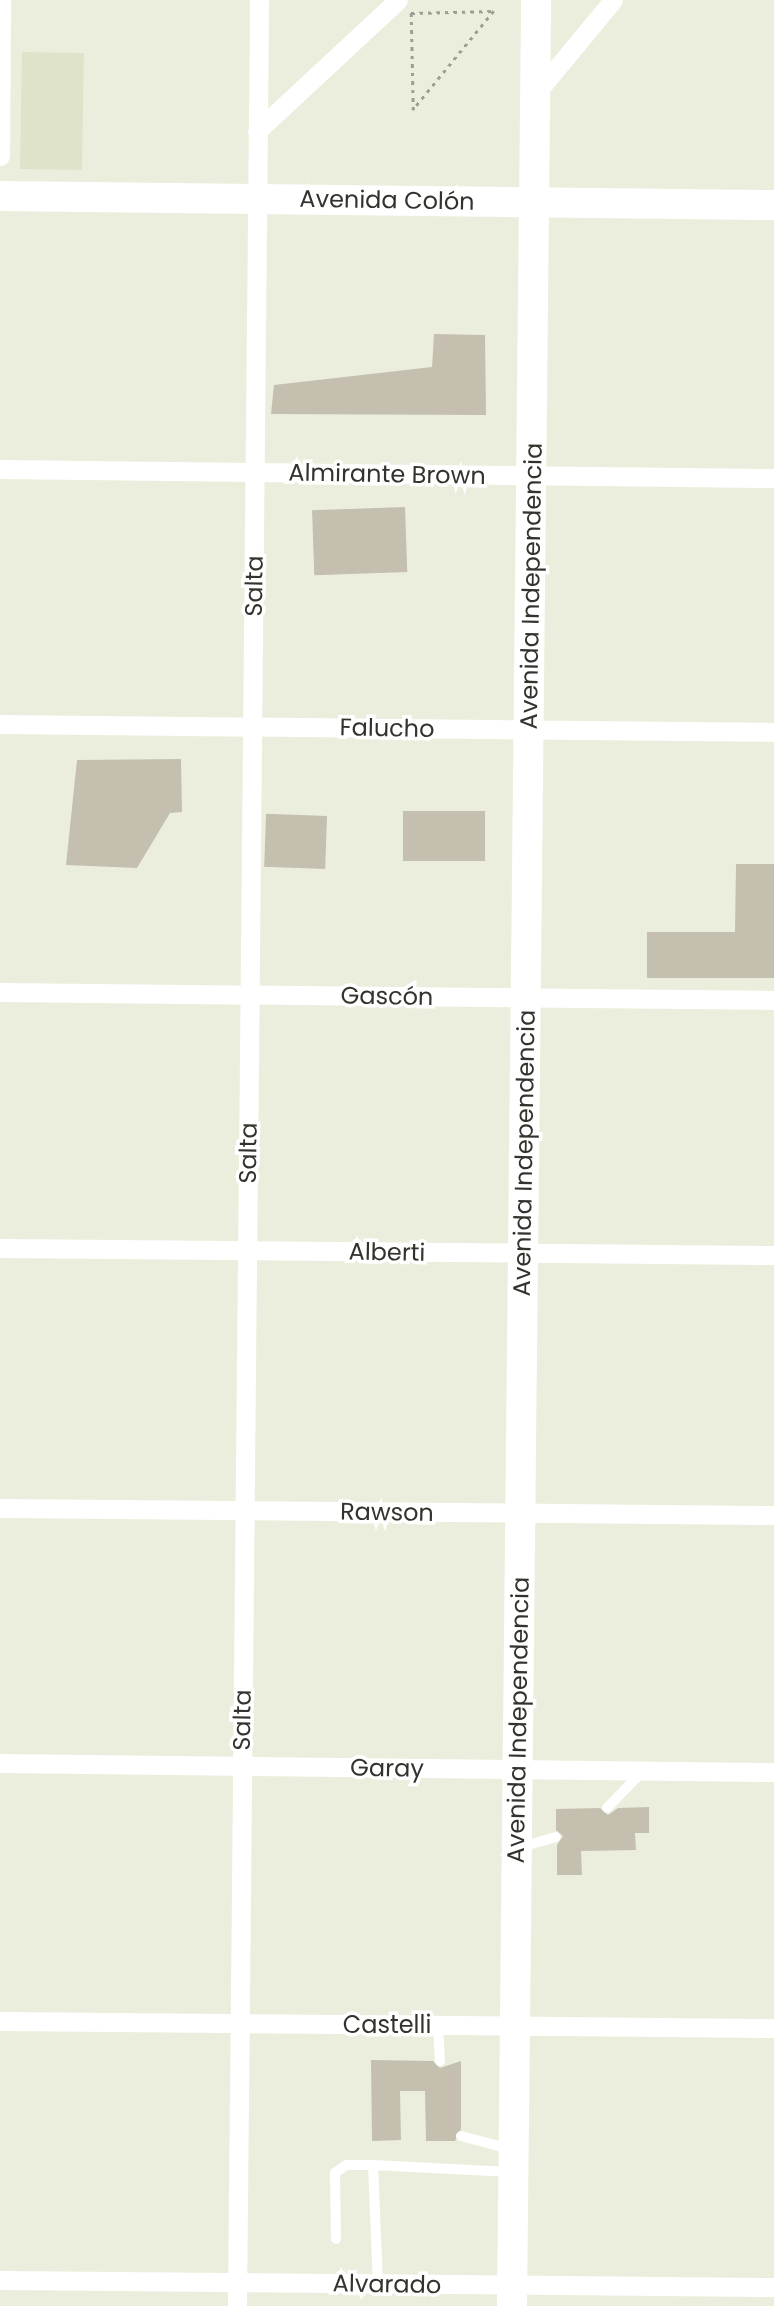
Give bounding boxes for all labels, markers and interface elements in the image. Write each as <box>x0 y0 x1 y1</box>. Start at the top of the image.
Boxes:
street label: Avenida Colón <box>299 184 475 216</box>
street label: Avenida Independencia <box>514 442 548 730</box>
street label: Almirante Brown <box>288 458 486 490</box>
street label: Salta <box>239 555 269 617</box>
street label: Falucho <box>339 713 435 743</box>
street label: Gascón <box>340 981 434 1011</box>
street label: Avenida Independencia <box>507 1009 541 1297</box>
street label: Salta <box>233 1122 263 1184</box>
street label: Alberti <box>348 1237 426 1267</box>
street label: Rawson <box>340 1497 434 1527</box>
street label: Avenida Independencia <box>501 1576 535 1864</box>
street label: Salta <box>227 1689 257 1751</box>
street label: Garay <box>350 1753 424 1783</box>
street label: Castelli <box>343 2011 431 2039</box>
street label: Alvarado <box>332 2269 442 2299</box>

